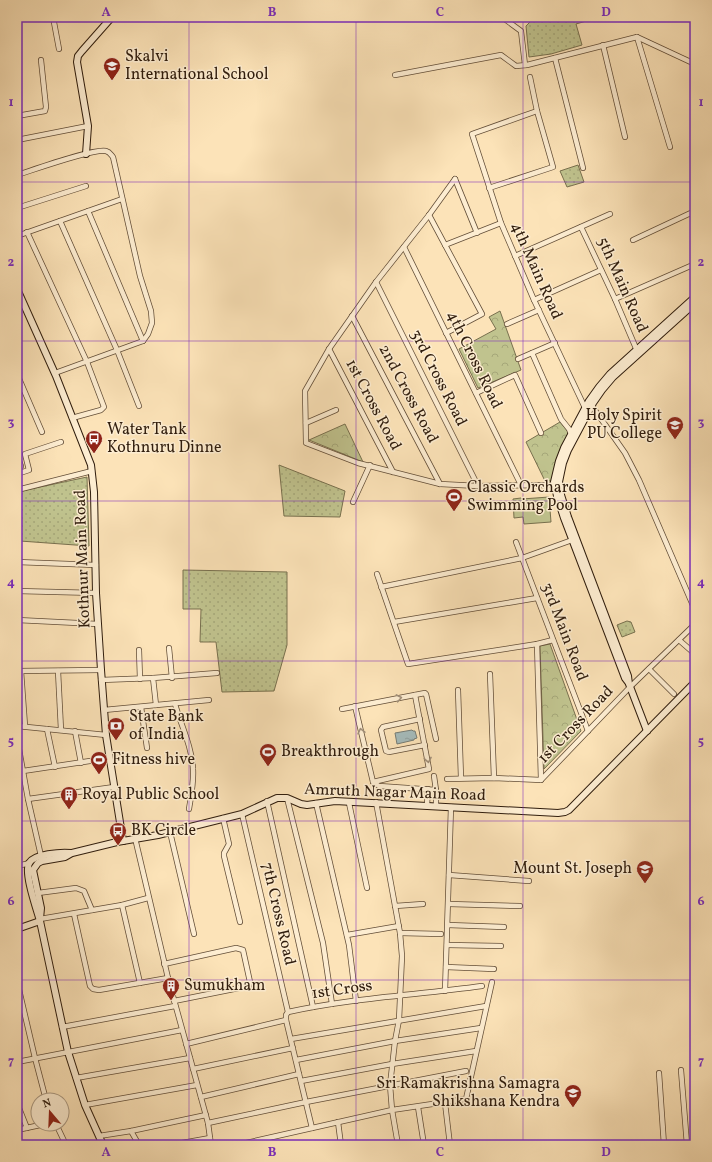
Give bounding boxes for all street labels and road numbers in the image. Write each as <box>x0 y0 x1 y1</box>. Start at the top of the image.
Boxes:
street label: 4th Main Road <box>505 219 567 323</box>
street label: 5th Main Road <box>591 234 653 336</box>
street label: 4th Cross Road <box>441 307 507 413</box>
street label: 3rd Cross Road <box>404 326 472 430</box>
street label: 2nd Cross Road <box>373 341 443 447</box>
street label: 1st Cross Road <box>340 355 406 455</box>
street label: Kothnur Main Road <box>70 489 96 629</box>
street label: 3rd Main Road <box>535 580 593 684</box>
street label: 1st Cross Road <box>533 681 619 769</box>
street label: Amruth Nagar Main Road <box>304 779 486 807</box>
street label: 7th Cross Road <box>255 860 301 968</box>
street label: 1st Cross <box>310 975 374 1005</box>

